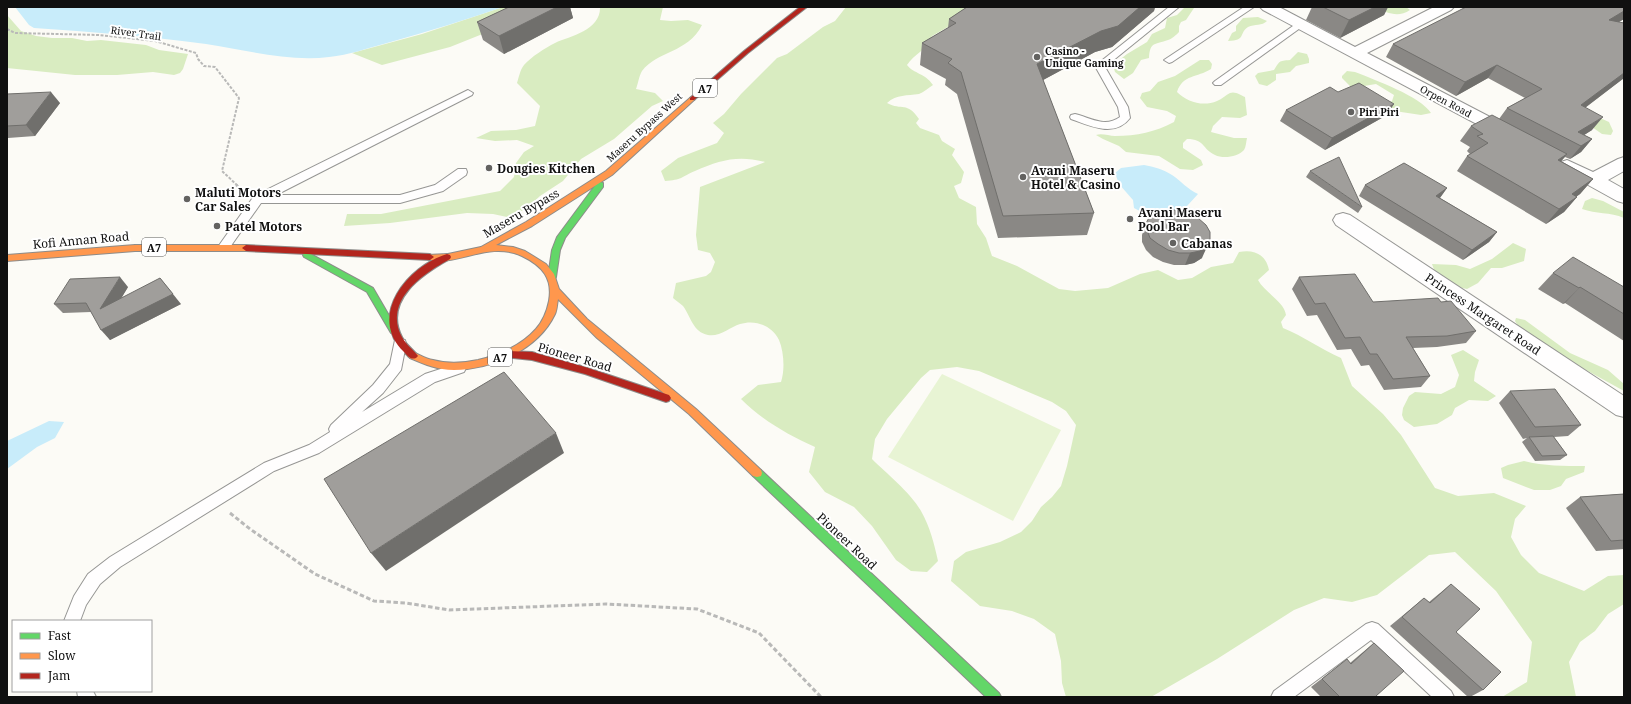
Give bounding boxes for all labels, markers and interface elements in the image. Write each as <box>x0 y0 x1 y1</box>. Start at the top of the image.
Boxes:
street label: River Trail <box>110 23 162 43</box>
place label: Casino - Unique Gaming <box>1045 44 1124 70</box>
marker: Casino - Unique Gaming <box>1032 52 1042 62</box>
road number: A7 <box>693 79 717 97</box>
street label: Orpen Road <box>1418 81 1474 121</box>
street label: Maseru Bypass West <box>603 89 685 165</box>
place label: Piri Piri <box>1359 105 1399 119</box>
marker: Piri Piri <box>1346 107 1356 117</box>
place label: Dougies Kitchen <box>497 160 595 177</box>
place label: Avani Maseru Hotel & Casino <box>1031 162 1121 193</box>
marker: Dougies Kitchen <box>484 163 494 173</box>
marker: Avani Maseru Hotel & Casino <box>1018 172 1028 182</box>
place label: Maluti Motors Car Sales <box>195 184 281 215</box>
street label: Maseru Bypass <box>480 184 562 242</box>
marker: Maluti Motors Car Sales <box>182 194 192 204</box>
place label: Avani Maseru Pool Bar <box>1138 204 1222 235</box>
marker: Avani Maseru Pool Bar <box>1125 214 1135 224</box>
place label: Patel Motors <box>225 218 302 235</box>
marker: Patel Motors <box>212 221 222 231</box>
street label: Kofi Annan Road <box>32 227 131 253</box>
place label: Cabanas <box>1181 235 1232 252</box>
road number: A7 <box>142 238 166 256</box>
marker: Cabanas <box>1168 238 1178 248</box>
street label: Princess Margaret Road <box>1422 269 1545 359</box>
street label: Pioneer Road <box>536 338 615 376</box>
road number: A7 <box>488 348 512 366</box>
street label: Pioneer Road <box>813 509 881 574</box>
legend <box>12 620 152 692</box>
text: Fast <box>48 627 71 644</box>
text: Slow <box>48 647 76 664</box>
text: Jam <box>47 667 70 684</box>

